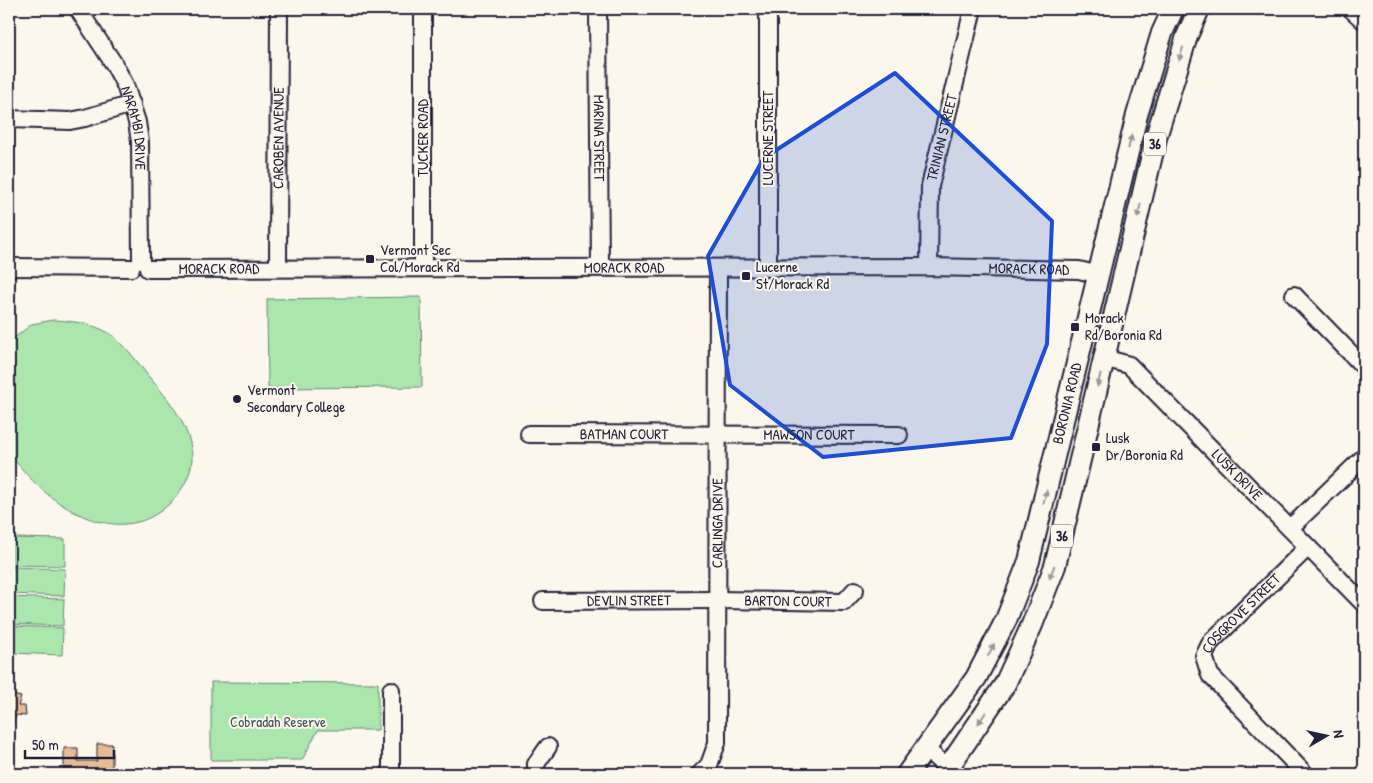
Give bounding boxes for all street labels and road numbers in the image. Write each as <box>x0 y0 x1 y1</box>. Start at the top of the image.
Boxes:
street label: NARAMBI DRIVE <box>116 83 151 171</box>
street label: CAROBEN AVENUE <box>267 87 289 189</box>
street label: LUCERNE STREET <box>757 90 778 185</box>
street label: TRINIAN STREET <box>921 91 962 183</box>
street label: MARINA STREET <box>589 95 610 182</box>
street label: TUCKER ROAD <box>412 98 433 177</box>
road number: 36 <box>1144 132 1166 156</box>
street label: MORACK ROAD <box>584 257 665 278</box>
street label: MORACK ROAD <box>988 257 1070 280</box>
street label: MORACK ROAD <box>179 258 260 279</box>
street label: BORONIA ROAD <box>1047 360 1087 446</box>
street label: BATMAN COURT <box>580 423 669 444</box>
street label: MAWSON COURT <box>764 424 855 445</box>
street label: LUSK DRIVE <box>1207 444 1268 505</box>
street label: CARLINGA DRIVE <box>706 478 728 568</box>
road number: 36 <box>1051 524 1073 548</box>
street label: COSGROVE STREET <box>1196 568 1286 657</box>
street label: DEVLIN STREET <box>587 589 672 611</box>
street label: BARTON COURT <box>744 589 833 612</box>

